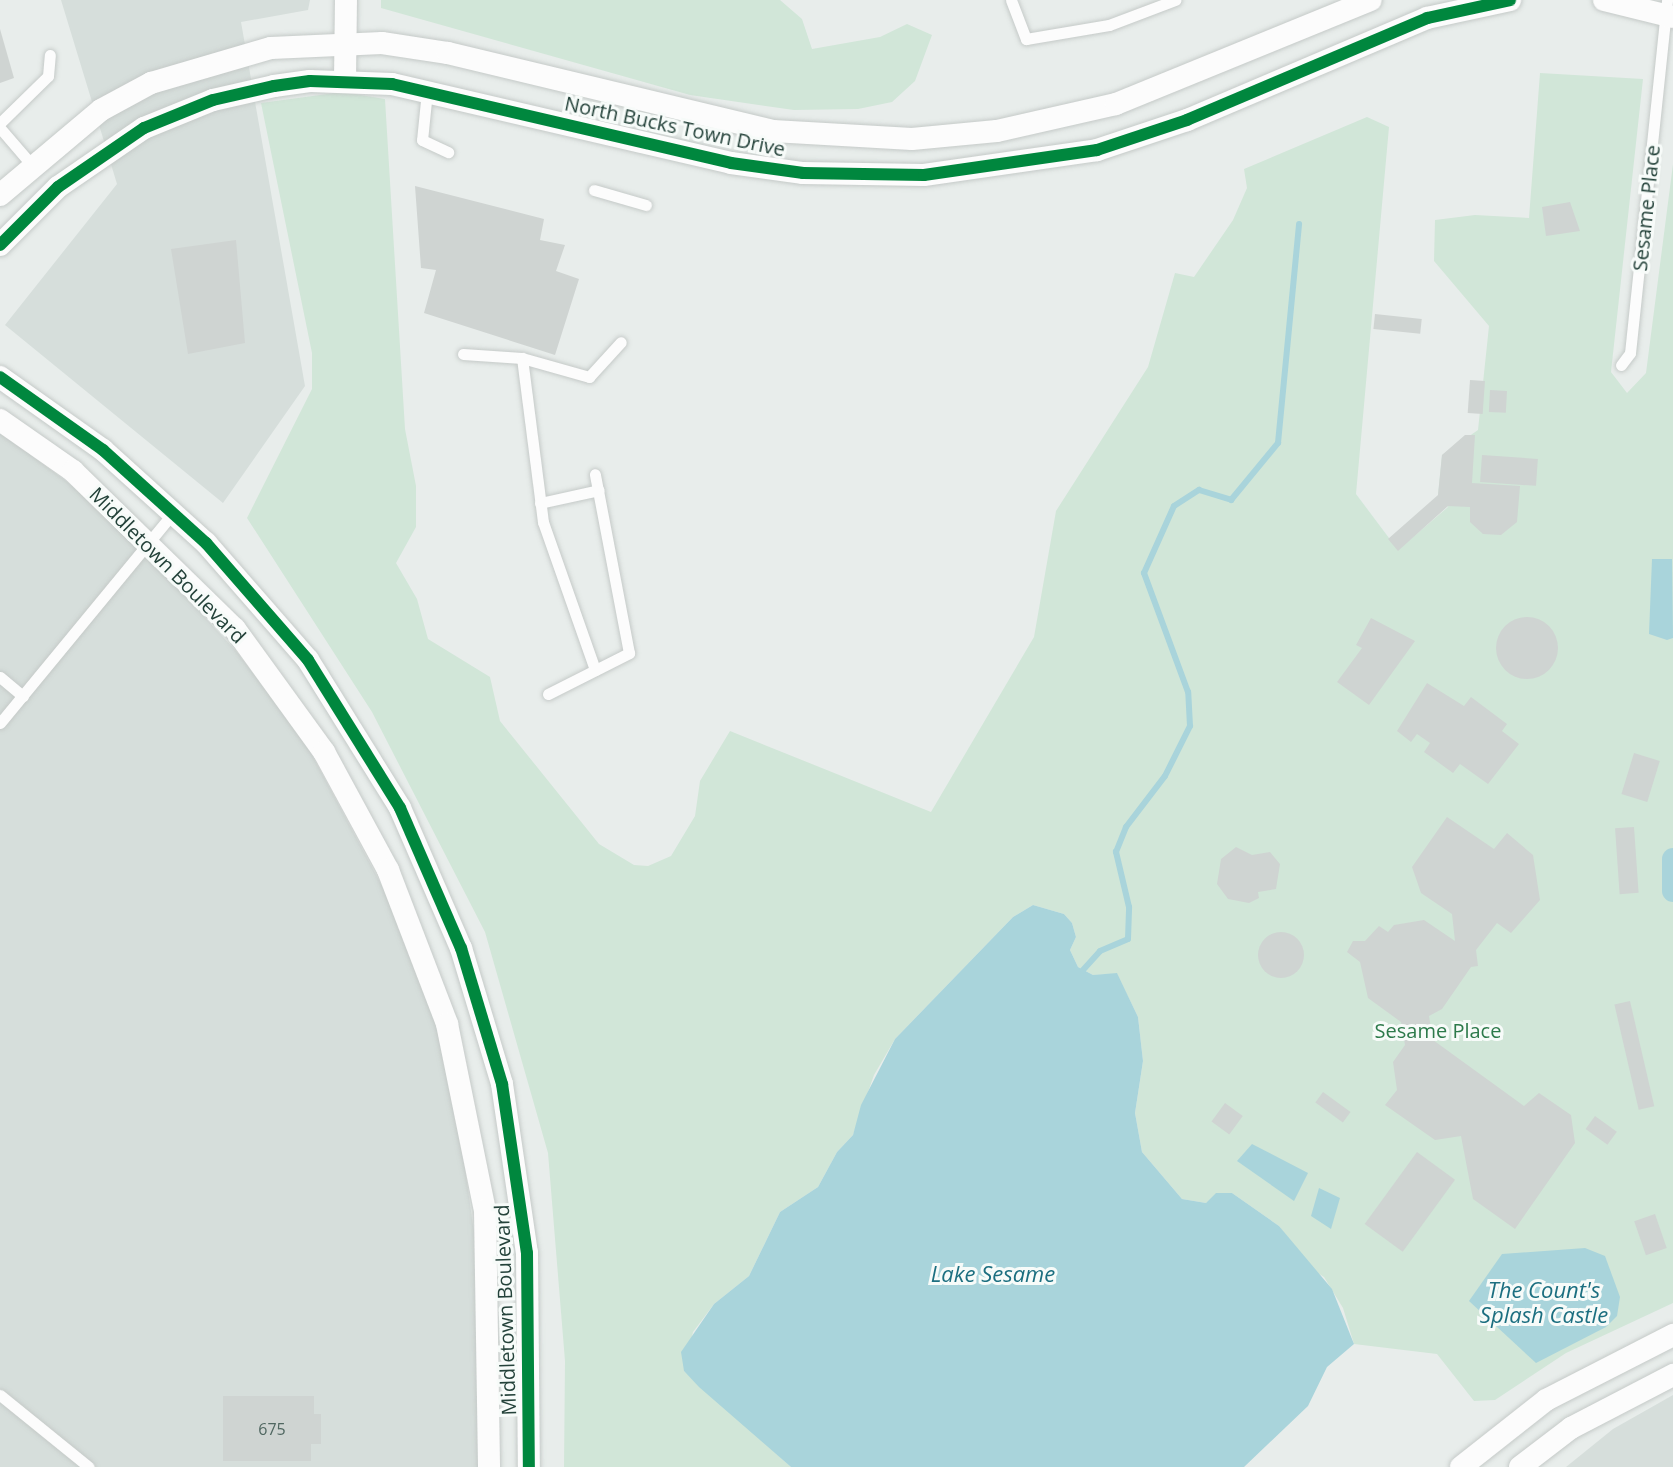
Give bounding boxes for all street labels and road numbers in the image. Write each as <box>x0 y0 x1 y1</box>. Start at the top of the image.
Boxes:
street label: North Bucks Town Drive <box>563 91 787 161</box>
street label: Sesame Place <box>1627 144 1665 272</box>
street label: Middletown Boulevard <box>85 482 251 648</box>
street label: Middletown Boulevard <box>489 1204 521 1416</box>

